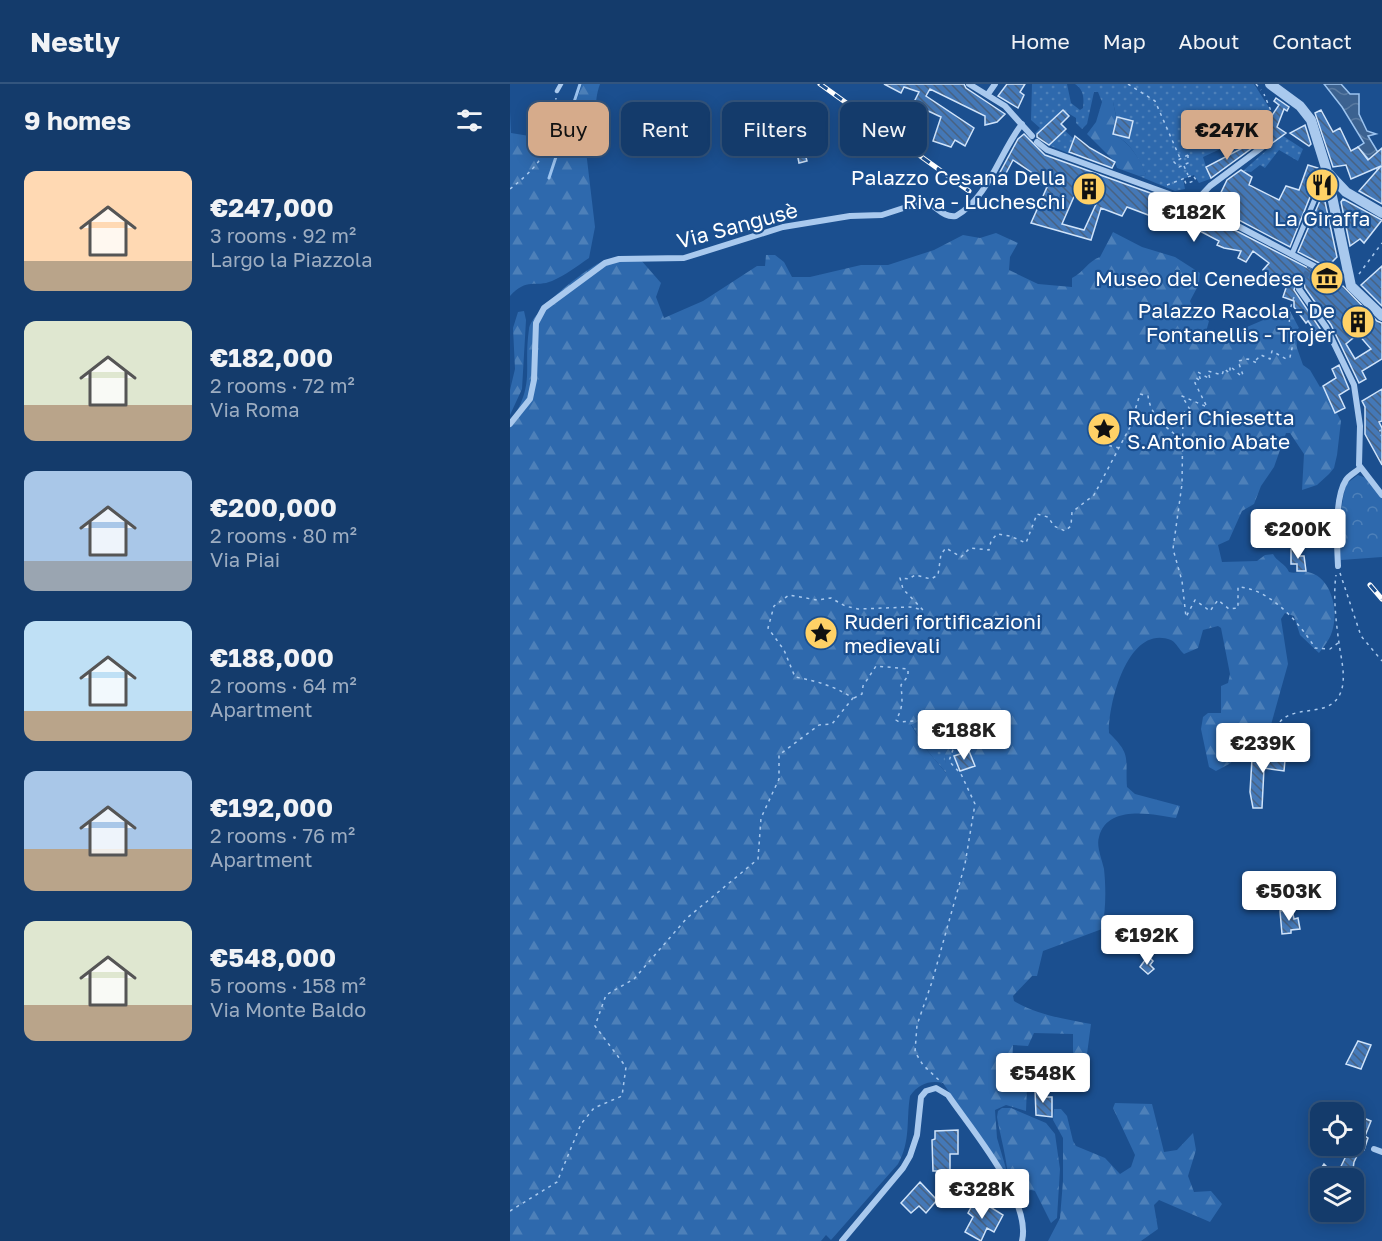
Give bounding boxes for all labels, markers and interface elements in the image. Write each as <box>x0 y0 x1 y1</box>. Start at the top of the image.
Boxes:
text: Nestly <box>30 25 120 58</box>
text: Home <box>1010 28 1070 54</box>
text: Map <box>1103 28 1146 54</box>
text: About <box>1179 28 1239 54</box>
text: Contact <box>1272 28 1352 54</box>
chip: Buy <box>528 102 609 156</box>
chip: Rent <box>621 102 710 156</box>
chip: Filters <box>722 102 828 156</box>
chip: New <box>840 102 927 156</box>
icon: filters <box>453 104 486 137</box>
text: 9 homes <box>24 105 131 136</box>
pin: €247K <box>1185 110 1269 161</box>
text: €247K <box>1195 117 1259 141</box>
place label: Palazzo Cesana Della Riva - Lucheschi <box>851 164 1066 214</box>
restaurant icon: La Giraffa <box>1304 167 1340 203</box>
building icon: Palazzo Cesana Della Riva - Lucheschi <box>1071 171 1107 207</box>
text: €247,000 <box>210 192 334 223</box>
pin: €182K <box>1152 192 1236 243</box>
icon: home <box>72 195 144 267</box>
street label: Via Sangusè <box>674 196 800 254</box>
text: €182K <box>1162 199 1226 223</box>
place label: La Giraffa <box>1274 205 1370 231</box>
text: 3 rooms · 92 m² <box>210 223 356 247</box>
text: Largo la Piazzola <box>210 247 373 271</box>
museum icon: Museo del Cenedese <box>1309 260 1345 296</box>
place label: Museo del Cenedese <box>1095 265 1304 291</box>
place label: Palazzo Racola - De Fontanellis - Trojer <box>1138 297 1335 347</box>
building icon: Palazzo Racola - De Fontanellis - Trojer <box>1340 304 1376 340</box>
text: €182,000 <box>210 342 333 373</box>
icon: home <box>72 345 144 417</box>
text: 2 rooms · 72 m² <box>210 373 355 397</box>
text: Via Roma <box>210 397 299 421</box>
place label: Ruderi Chiesetta S.Antonio Abate <box>1127 404 1295 454</box>
place icon: Ruderi Chiesetta S.Antonio Abate <box>1086 411 1122 447</box>
text: €200,000 <box>210 492 337 523</box>
icon: home <box>72 495 144 567</box>
pin: €200K <box>1256 509 1340 560</box>
text: €200K <box>1265 516 1331 540</box>
text: 2 rooms · 80 m² <box>210 523 357 547</box>
text: Via Piai <box>210 547 280 571</box>
place label: Ruderi fortificazioni medievali <box>844 608 1042 658</box>
place icon: Ruderi fortificazioni medievali <box>803 615 839 651</box>
text: €188,000 <box>210 642 334 673</box>
icon: home <box>72 645 144 717</box>
text: 2 rooms · 64 m² <box>210 673 357 697</box>
text: Apartment <box>210 697 313 721</box>
pin: €188K <box>922 710 1006 761</box>
text: €188K <box>932 717 996 741</box>
pin: €239K <box>1221 723 1305 774</box>
text: €239K <box>1230 730 1296 754</box>
text: €192,000 <box>210 792 333 823</box>
icon: home <box>72 795 144 867</box>
text: 2 rooms · 76 m² <box>210 823 355 847</box>
text: Apartment <box>210 847 313 871</box>
pin: €503K <box>1247 871 1331 922</box>
text: €503K <box>1256 878 1322 902</box>
pin: €192K <box>1105 915 1189 966</box>
text: €192K <box>1115 922 1179 946</box>
text: €548,000 <box>210 942 336 973</box>
icon: home <box>72 945 144 1017</box>
text: 5 rooms · 158 m² <box>210 973 366 997</box>
text: Via Monte Baldo <box>210 997 366 1021</box>
pin: €548K <box>1001 1053 1085 1104</box>
text: €548K <box>1010 1060 1076 1084</box>
map controls <box>1310 1102 1364 1222</box>
button: locate <box>1310 1102 1364 1156</box>
button: layers <box>1310 1168 1364 1222</box>
pin: €328K <box>940 1169 1024 1220</box>
text: €328K <box>949 1176 1015 1200</box>

